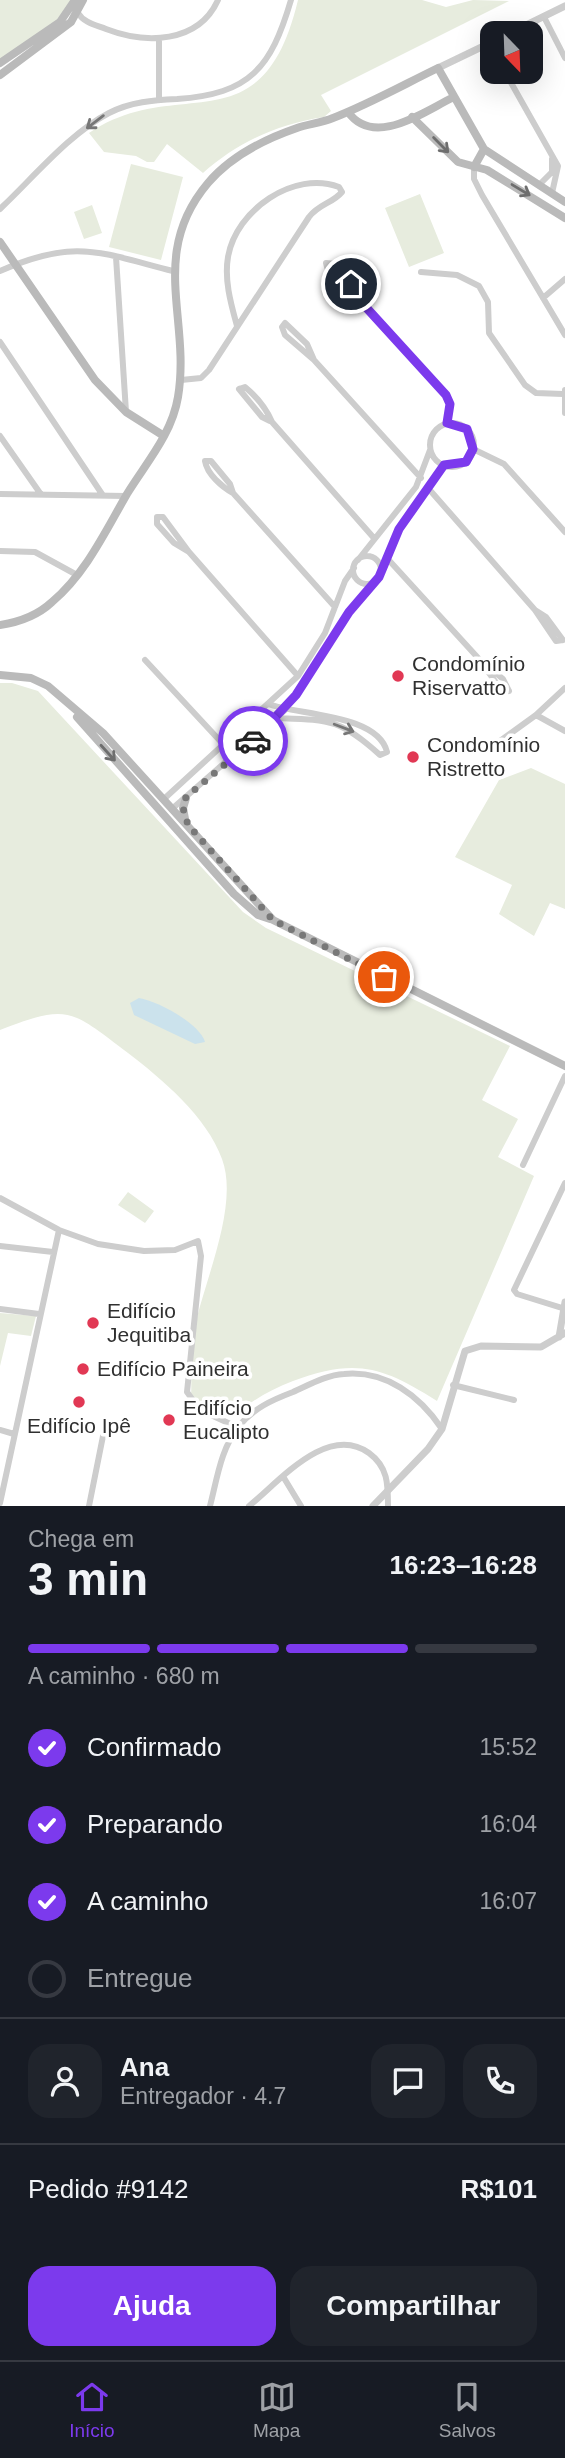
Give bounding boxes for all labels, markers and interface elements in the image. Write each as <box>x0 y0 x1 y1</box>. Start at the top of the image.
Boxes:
north arrow <box>480 21 542 84</box>
map controls <box>480 21 543 84</box>
one-way arrow <box>87 115 105 130</box>
one-way arrow <box>432 137 449 154</box>
one-way arrow <box>510 183 530 197</box>
pin <box>321 254 381 314</box>
icon: home <box>332 265 370 303</box>
place label: Condomínio Riservatto <box>412 652 525 699</box>
marker: Condomínio Riservatto <box>390 668 406 684</box>
courier <box>218 706 288 776</box>
icon: car <box>234 722 272 760</box>
one-way arrow <box>333 722 354 735</box>
place label: Condomínio Ristretto <box>427 733 540 780</box>
one-way arrow <box>100 744 117 761</box>
marker: Condomínio Ristretto <box>405 749 421 765</box>
pin <box>354 947 414 1007</box>
icon: bag <box>365 958 403 996</box>
place label: Edifício Jequitiba <box>107 1299 191 1346</box>
marker: Edifício Jequitiba <box>85 1315 101 1331</box>
place label: Edifício Paineira <box>97 1357 249 1380</box>
marker: Edifício Paineira <box>75 1361 91 1377</box>
marker: Edifício Ipê <box>71 1394 87 1410</box>
place label: Edifício Eucalipto <box>183 1396 269 1443</box>
marker: Edifício Eucalipto <box>161 1412 177 1428</box>
place label: Edifício Ipê <box>27 1414 131 1437</box>
text: Chega em <box>28 1526 134 1552</box>
text: 16:23–16:28 <box>390 1550 537 1580</box>
text: 3 min <box>28 1553 148 1605</box>
text: A caminho · 680 m <box>28 1663 220 1689</box>
icon: check <box>28 1729 66 1767</box>
text: Confirmado <box>87 1732 221 1762</box>
text: 15:52 <box>479 1734 537 1760</box>
icon: check <box>28 1806 66 1844</box>
text: Preparando <box>87 1809 223 1839</box>
text: 16:04 <box>479 1811 537 1837</box>
icon: check <box>28 1883 66 1921</box>
text: A caminho <box>87 1886 208 1916</box>
text: 16:07 <box>479 1888 537 1914</box>
text: Entregue <box>87 1963 193 1993</box>
button: person <box>28 2044 102 2118</box>
button: chat <box>371 2044 445 2118</box>
button: phone <box>463 2044 537 2118</box>
text: Ana <box>120 2052 169 2082</box>
text: Entregador · 4.7 <box>120 2083 286 2109</box>
text: Pedido #9142 <box>28 2174 188 2204</box>
text: R$101 <box>460 2174 537 2204</box>
button: Ajuda <box>28 2266 276 2346</box>
button: Compartilhar <box>290 2266 537 2346</box>
tab: Início <box>69 2378 115 2442</box>
tab: Mapa <box>253 2378 300 2442</box>
tab: Salvos <box>439 2378 496 2442</box>

